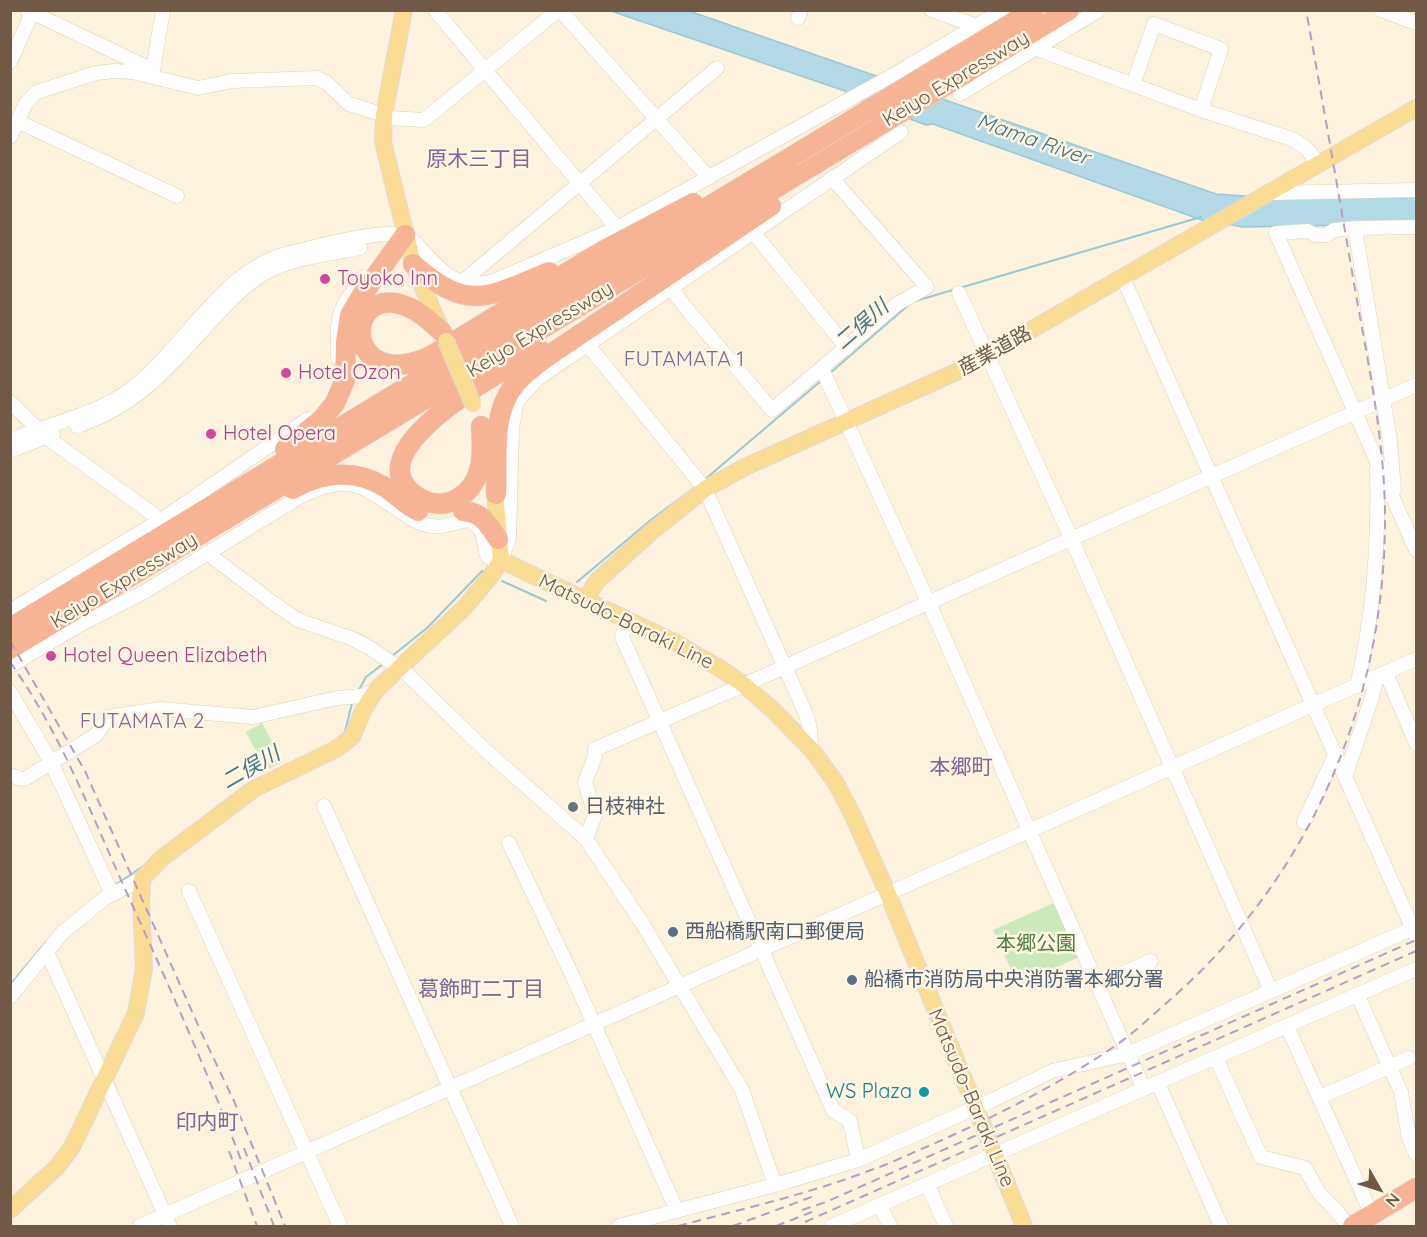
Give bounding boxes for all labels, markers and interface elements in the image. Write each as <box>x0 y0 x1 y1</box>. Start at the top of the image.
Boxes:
street label: Keiyo Expressway <box>878 26 1034 132</box>
water label: Mama River <box>973 109 1093 171</box>
district label: 原木三丁目 <box>427 147 531 173</box>
place label: Toyoko Inn <box>337 267 438 291</box>
marker: Toyoko Inn <box>318 272 332 286</box>
street label: Keiyo Expressway <box>462 277 618 383</box>
water label: 二俣川 <box>830 295 894 355</box>
street label: 産業道路 <box>954 321 1036 381</box>
district label: FUTAMATA 1 <box>616 347 752 373</box>
place label: Hotel Ozon <box>298 361 401 385</box>
marker: Hotel Ozon <box>279 366 293 380</box>
place label: Hotel Opera <box>223 422 336 446</box>
marker: Hotel Opera <box>204 427 218 441</box>
street label: Keiyo Expressway <box>46 528 202 634</box>
street label: Matsudo-Baraki Line <box>535 569 717 675</box>
place label: Hotel Queen Elizabeth <box>63 644 268 668</box>
marker: Hotel Queen Elizabeth <box>44 649 58 663</box>
district label: FUTAMATA 2 <box>72 709 212 735</box>
water label: 二俣川 <box>217 741 285 795</box>
district label: 本郷町 <box>930 755 992 781</box>
place label: 日枝神社 <box>585 795 665 819</box>
marker: 日枝神社 <box>566 800 580 814</box>
place label: 西船橋駅南口郵便局 <box>685 920 865 944</box>
marker: 西船橋駅南口郵便局 <box>666 925 680 939</box>
park label: 本郷公園 <box>996 932 1076 956</box>
place label: 船橋市消防局中央消防署本郷分署 <box>864 968 1164 992</box>
marker: 船橋市消防局中央消防署本郷分署 <box>845 973 859 987</box>
district label: 葛飾町二丁目 <box>418 977 544 1003</box>
street label: Matsudo-Baraki Line <box>923 1005 1019 1191</box>
place label: WS Plaza <box>826 1080 912 1104</box>
marker: WS Plaza <box>917 1085 931 1099</box>
district label: 印内町 <box>176 1110 238 1136</box>
north arrow <box>1349 1159 1409 1219</box>
text: N <box>1382 1189 1404 1211</box>

